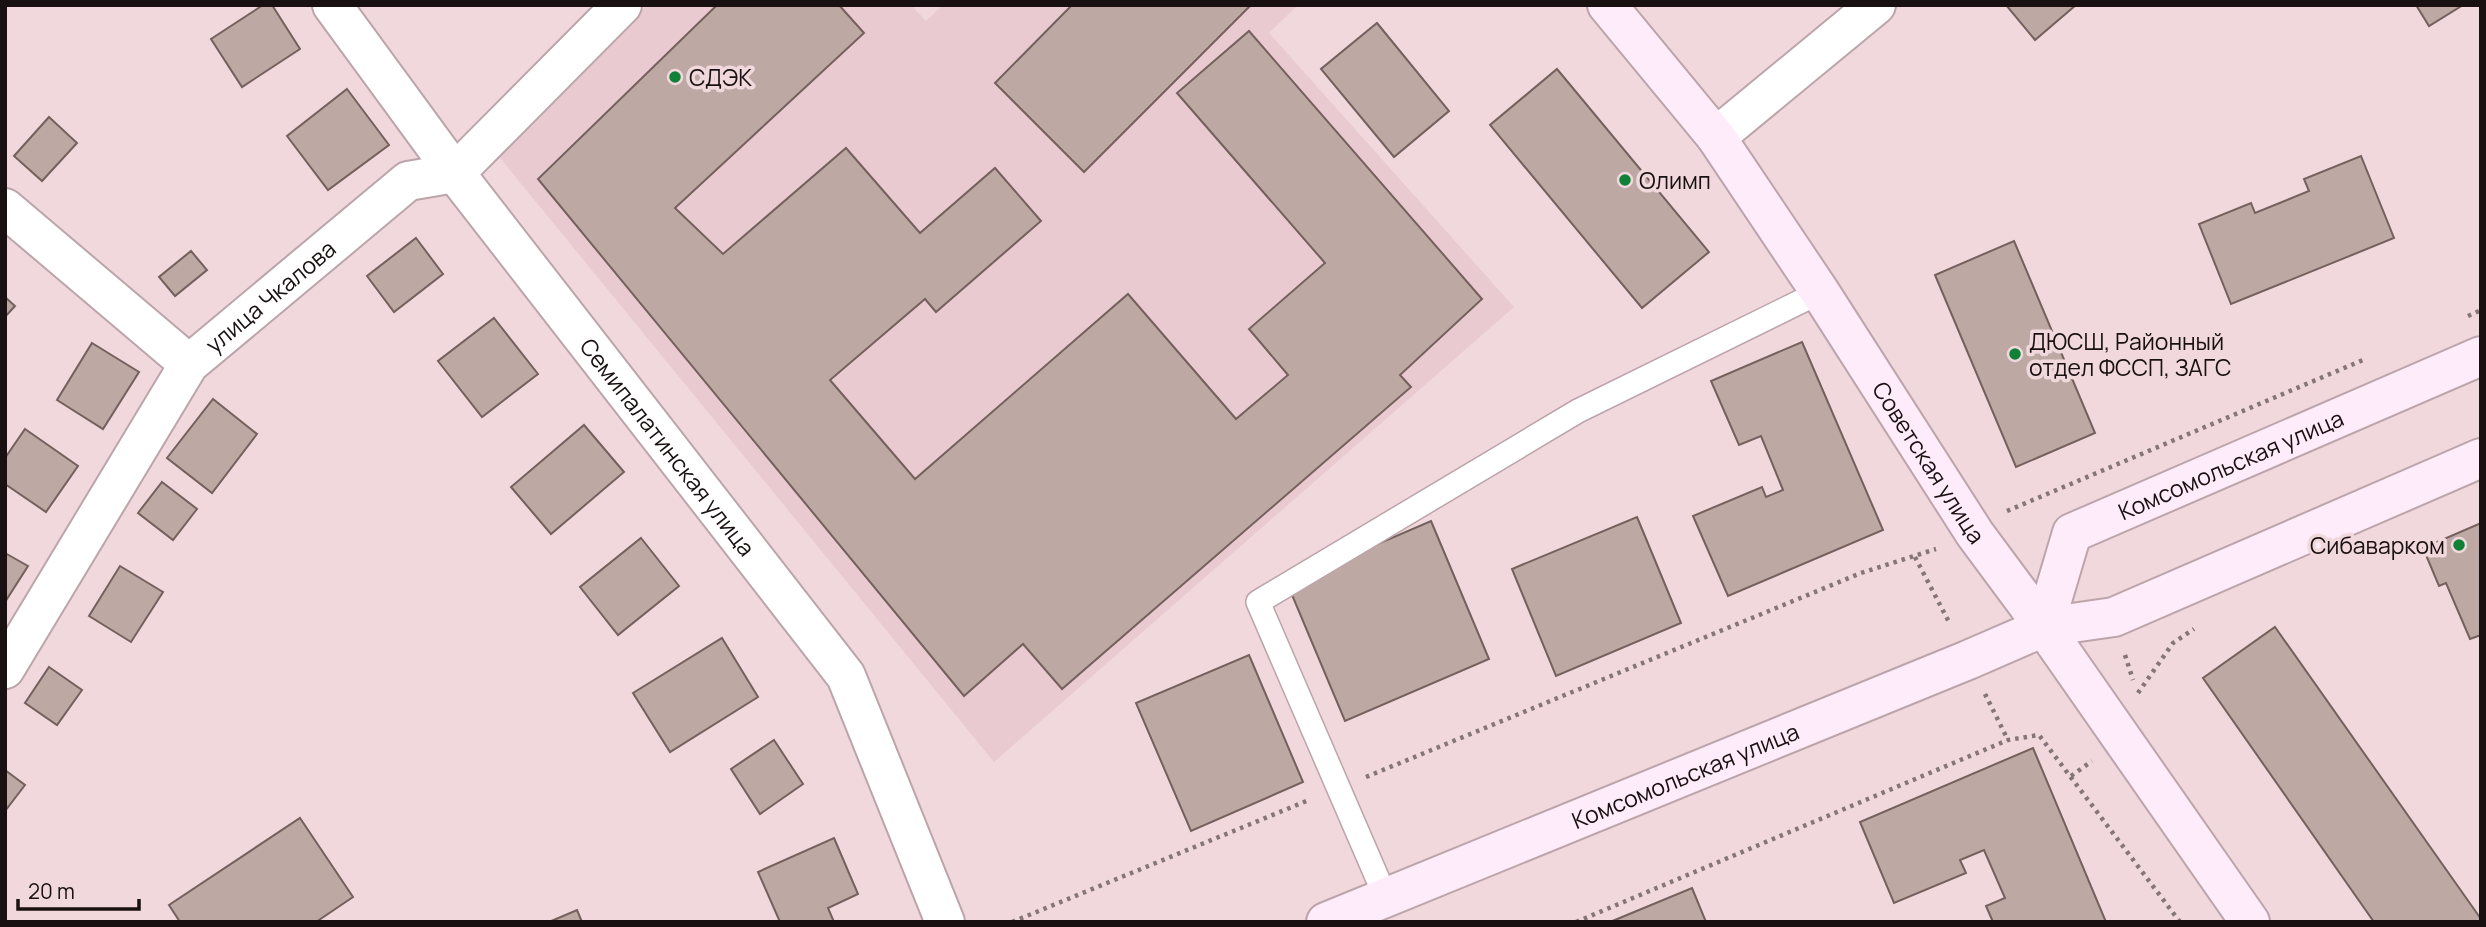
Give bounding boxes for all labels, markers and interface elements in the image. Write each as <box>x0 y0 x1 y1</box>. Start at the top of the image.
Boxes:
place label: СДЭК <box>689 61 752 93</box>
marker: СДЭК <box>667 69 683 85</box>
place label: Олимп <box>1639 164 1711 196</box>
marker: Олимп <box>1617 172 1633 188</box>
street label: улица Чкалова <box>198 232 342 360</box>
place label: ДЮСШ, Районный отдел ФССП, ЗАГС <box>2029 325 2232 383</box>
street label: Семипалатинская улица <box>573 331 763 562</box>
marker: ДЮСШ, Районный отдел ФССП, ЗАГС <box>2007 346 2023 362</box>
street label: Советская улица <box>1865 375 1993 550</box>
street label: Комсомольская улица <box>2113 401 2348 527</box>
place label: Сибаварком <box>2310 529 2445 561</box>
marker: Сибаварком <box>2451 537 2467 553</box>
street label: Комсомольская улица <box>1567 715 1804 836</box>
scale bar <box>18 867 138 911</box>
text: 20 m <box>28 877 75 905</box>

